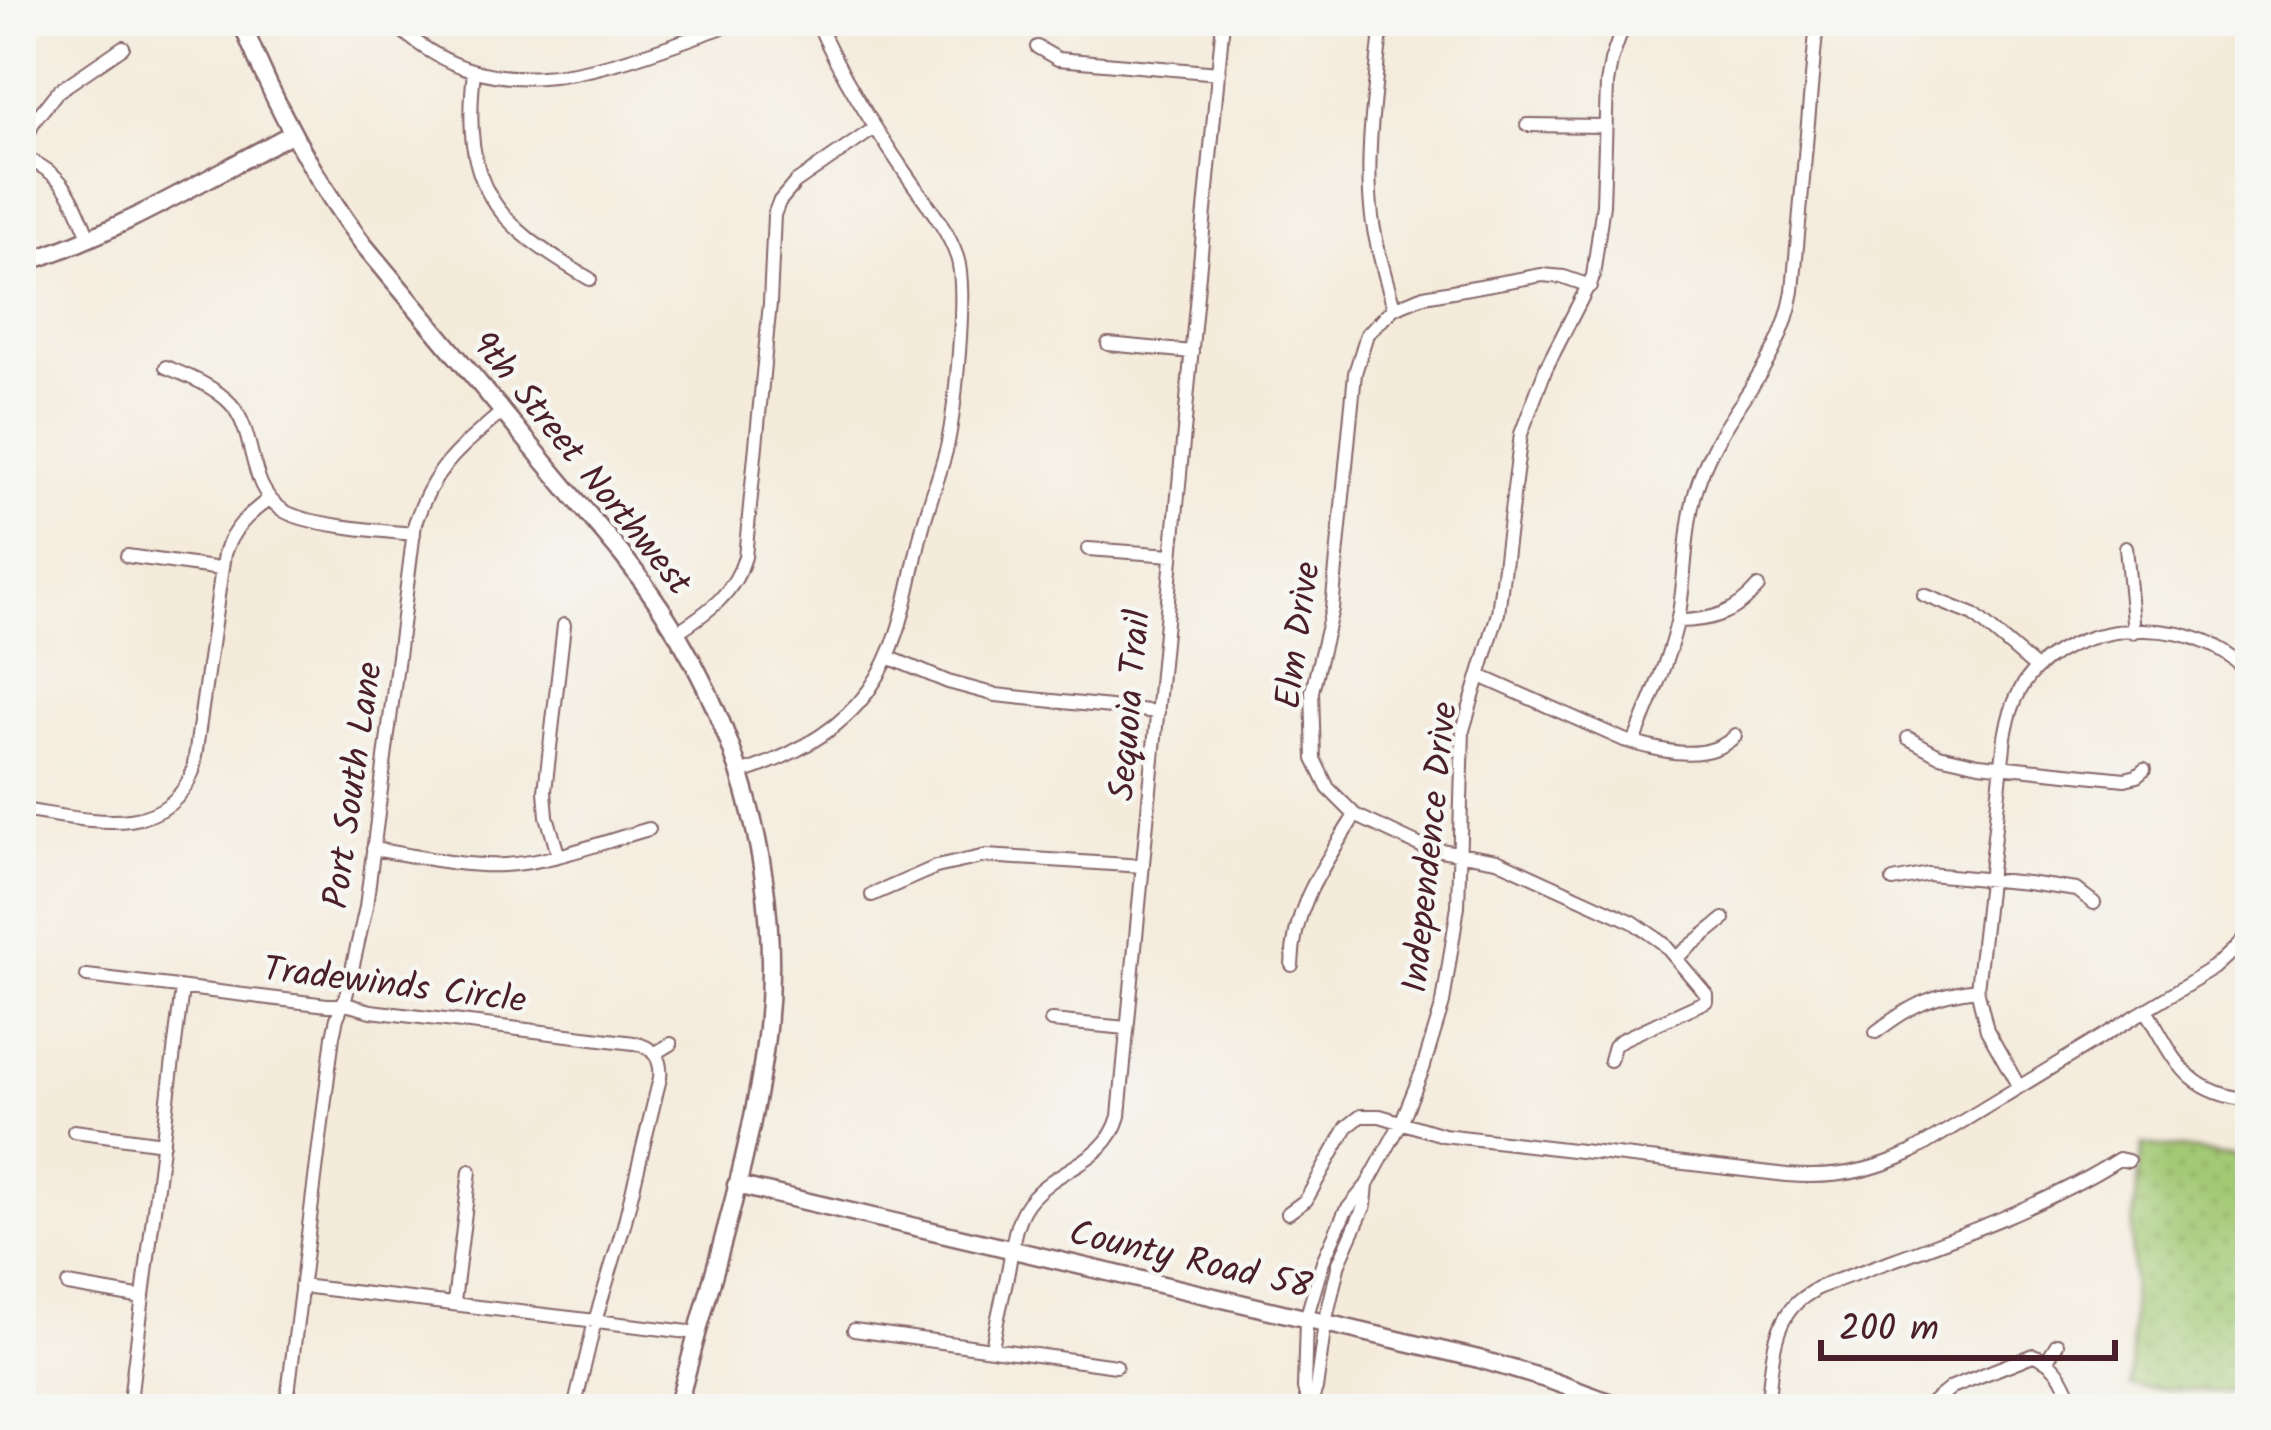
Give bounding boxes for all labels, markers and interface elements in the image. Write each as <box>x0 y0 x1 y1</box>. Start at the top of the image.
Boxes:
street label: 9th Street Northwest <box>455 319 706 610</box>
street label: Elm Drive <box>1261 558 1338 713</box>
street label: Sequoia Trail <box>1095 607 1168 803</box>
street label: Port South Lane <box>309 658 400 912</box>
street label: Independence Drive <box>1388 699 1475 996</box>
street label: Tradewinds Circle <box>260 942 530 1031</box>
street label: County Road 58 <box>1063 1206 1317 1317</box>
scale bar <box>1821 1286 2115 1360</box>
text: 200 m <box>1839 1302 1939 1359</box>

